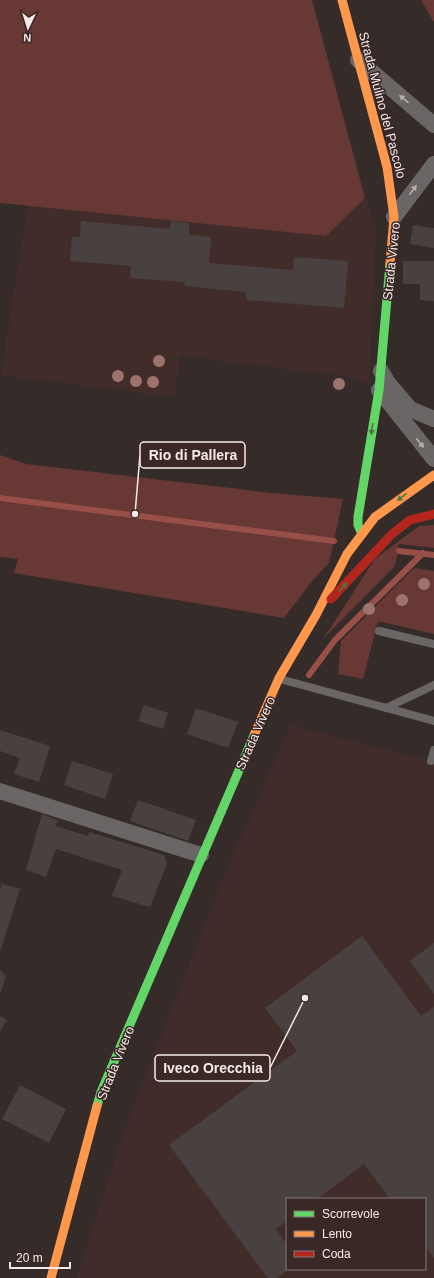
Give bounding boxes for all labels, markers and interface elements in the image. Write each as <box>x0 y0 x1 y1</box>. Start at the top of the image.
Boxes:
north arrow <box>8 8 48 48</box>
street label: Strada Mulino del Pascolo <box>356 30 409 180</box>
text: N <box>23 32 32 44</box>
one-way arrow <box>399 95 410 104</box>
one-way arrow <box>409 185 417 195</box>
street label: Strada Vivero <box>380 221 403 301</box>
one-way arrow <box>369 423 375 435</box>
one-way arrow <box>416 437 425 448</box>
callout: Rio di Pallera <box>140 442 245 468</box>
text: Rio di Pallera <box>149 447 238 463</box>
one-way arrow <box>396 492 407 501</box>
one-way arrow <box>338 582 348 592</box>
street label: Strada Vivero <box>233 694 278 772</box>
street label: Strada Vivero <box>94 1024 137 1102</box>
callout: Iveco Orecchia <box>155 1055 270 1081</box>
text: Iveco Orecchia <box>163 1060 263 1076</box>
legend <box>286 1198 426 1270</box>
text: Scorrevole <box>322 1207 380 1221</box>
text: Lento <box>322 1227 352 1241</box>
scale bar <box>10 1244 70 1270</box>
text: Coda <box>322 1247 351 1261</box>
text: 20 m <box>16 1251 43 1265</box>

